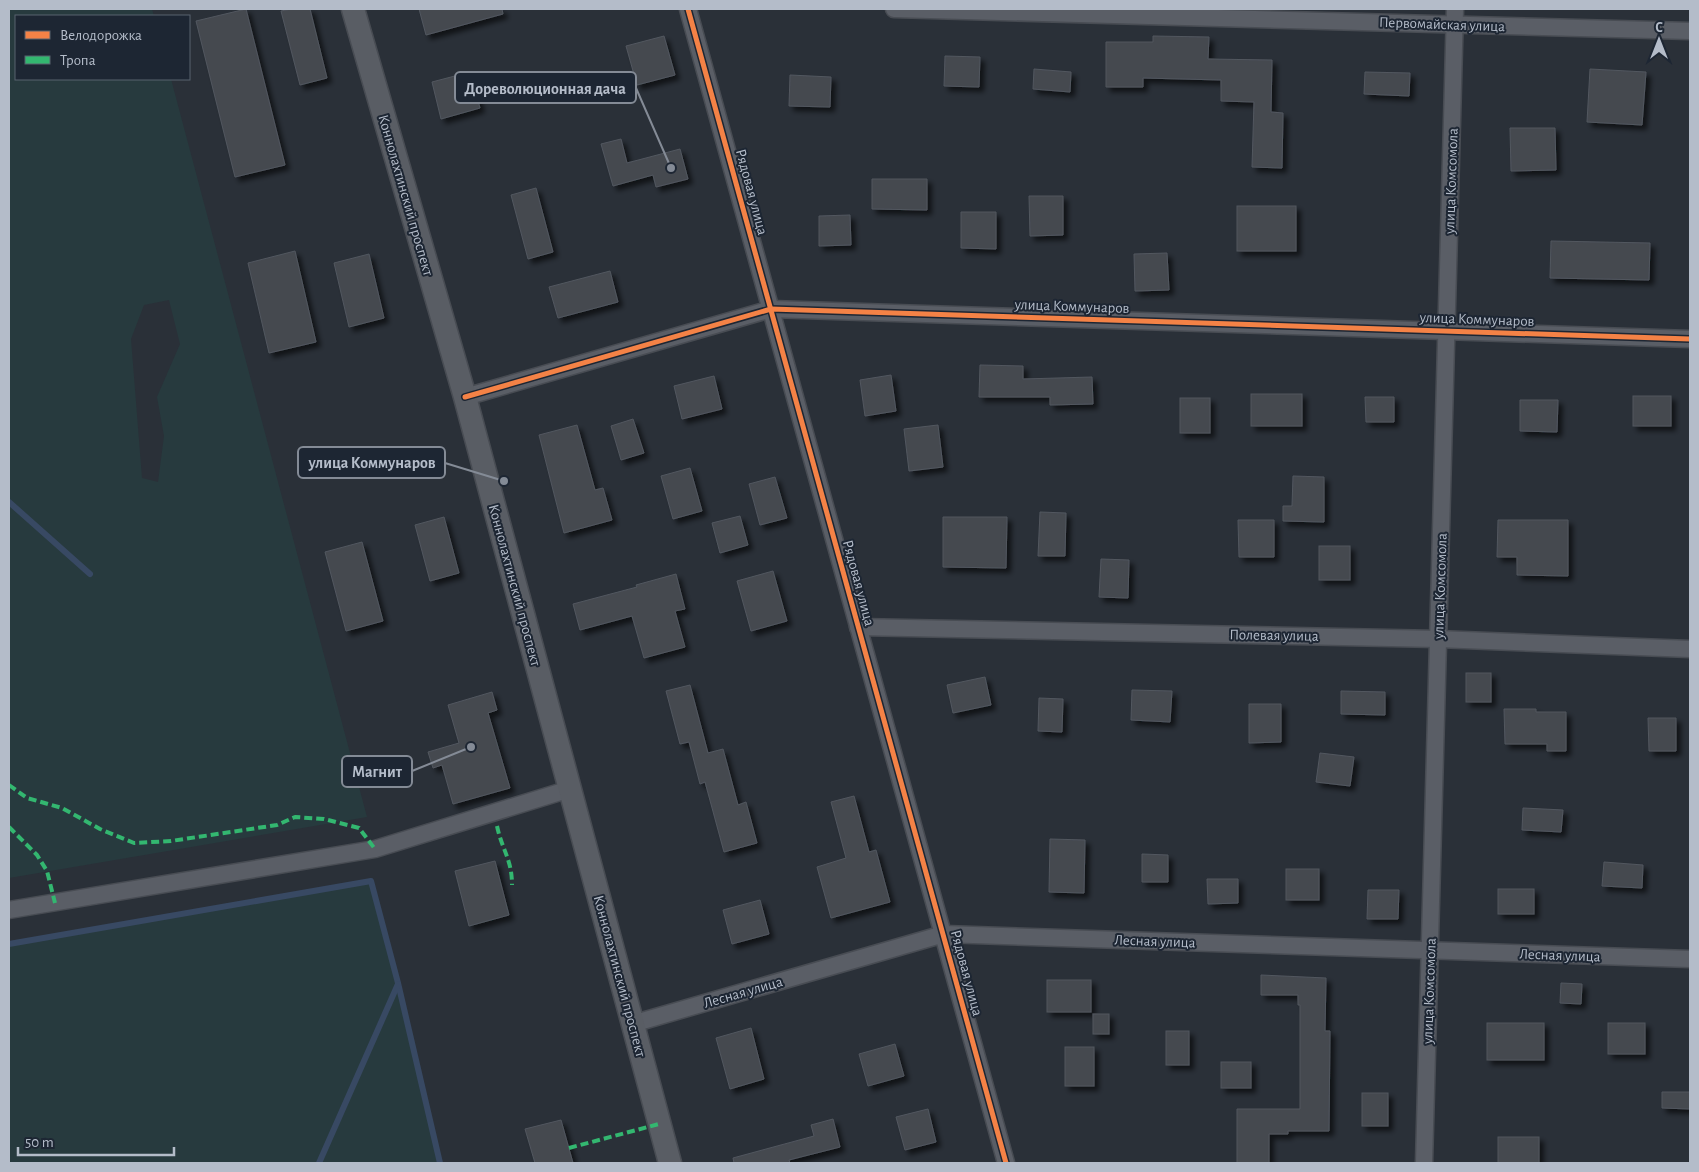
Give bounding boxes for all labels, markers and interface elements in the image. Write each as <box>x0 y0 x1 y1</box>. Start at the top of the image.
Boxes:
legend <box>15 15 190 80</box>
street label: Первомайская улица <box>1379 15 1506 34</box>
north arrow <box>1634 15 1684 65</box>
text: С <box>1655 21 1663 35</box>
text: Велодорожка <box>60 28 142 43</box>
text: Тропа <box>60 53 96 68</box>
callout: Дореволюционная дача <box>455 72 636 103</box>
text: Дореволюционная дача <box>464 81 626 97</box>
street label: Коннолахтинский проспект <box>375 113 436 278</box>
street label: улица Комсомола <box>1442 128 1461 235</box>
street label: Рядовая улица <box>733 147 770 237</box>
street label: улица Коммунаров <box>1013 297 1130 316</box>
street label: улица Коммунаров <box>1418 310 1535 329</box>
callout: улица Коммунаров <box>298 447 445 478</box>
text: улица Коммунаров <box>307 455 436 472</box>
street label: Коннолахтинский проспект <box>486 503 544 668</box>
street label: улица Комсомола <box>1431 533 1450 640</box>
street label: Рядовая улица <box>840 538 877 628</box>
street label: Полевая улица <box>1229 627 1319 644</box>
callout: Магнит <box>342 756 412 787</box>
text: Магнит <box>352 764 403 780</box>
street label: Коннолахтинский проспект <box>591 894 649 1059</box>
street label: Рядовая улица <box>948 928 985 1018</box>
street label: Лесная улица <box>1114 933 1196 950</box>
street label: улица Комсомола <box>1420 938 1439 1045</box>
street label: Лесная улица <box>1519 947 1601 964</box>
street label: Лесная улица <box>702 974 784 1011</box>
scale bar <box>18 1124 174 1156</box>
text: 50 m <box>25 1135 54 1150</box>

